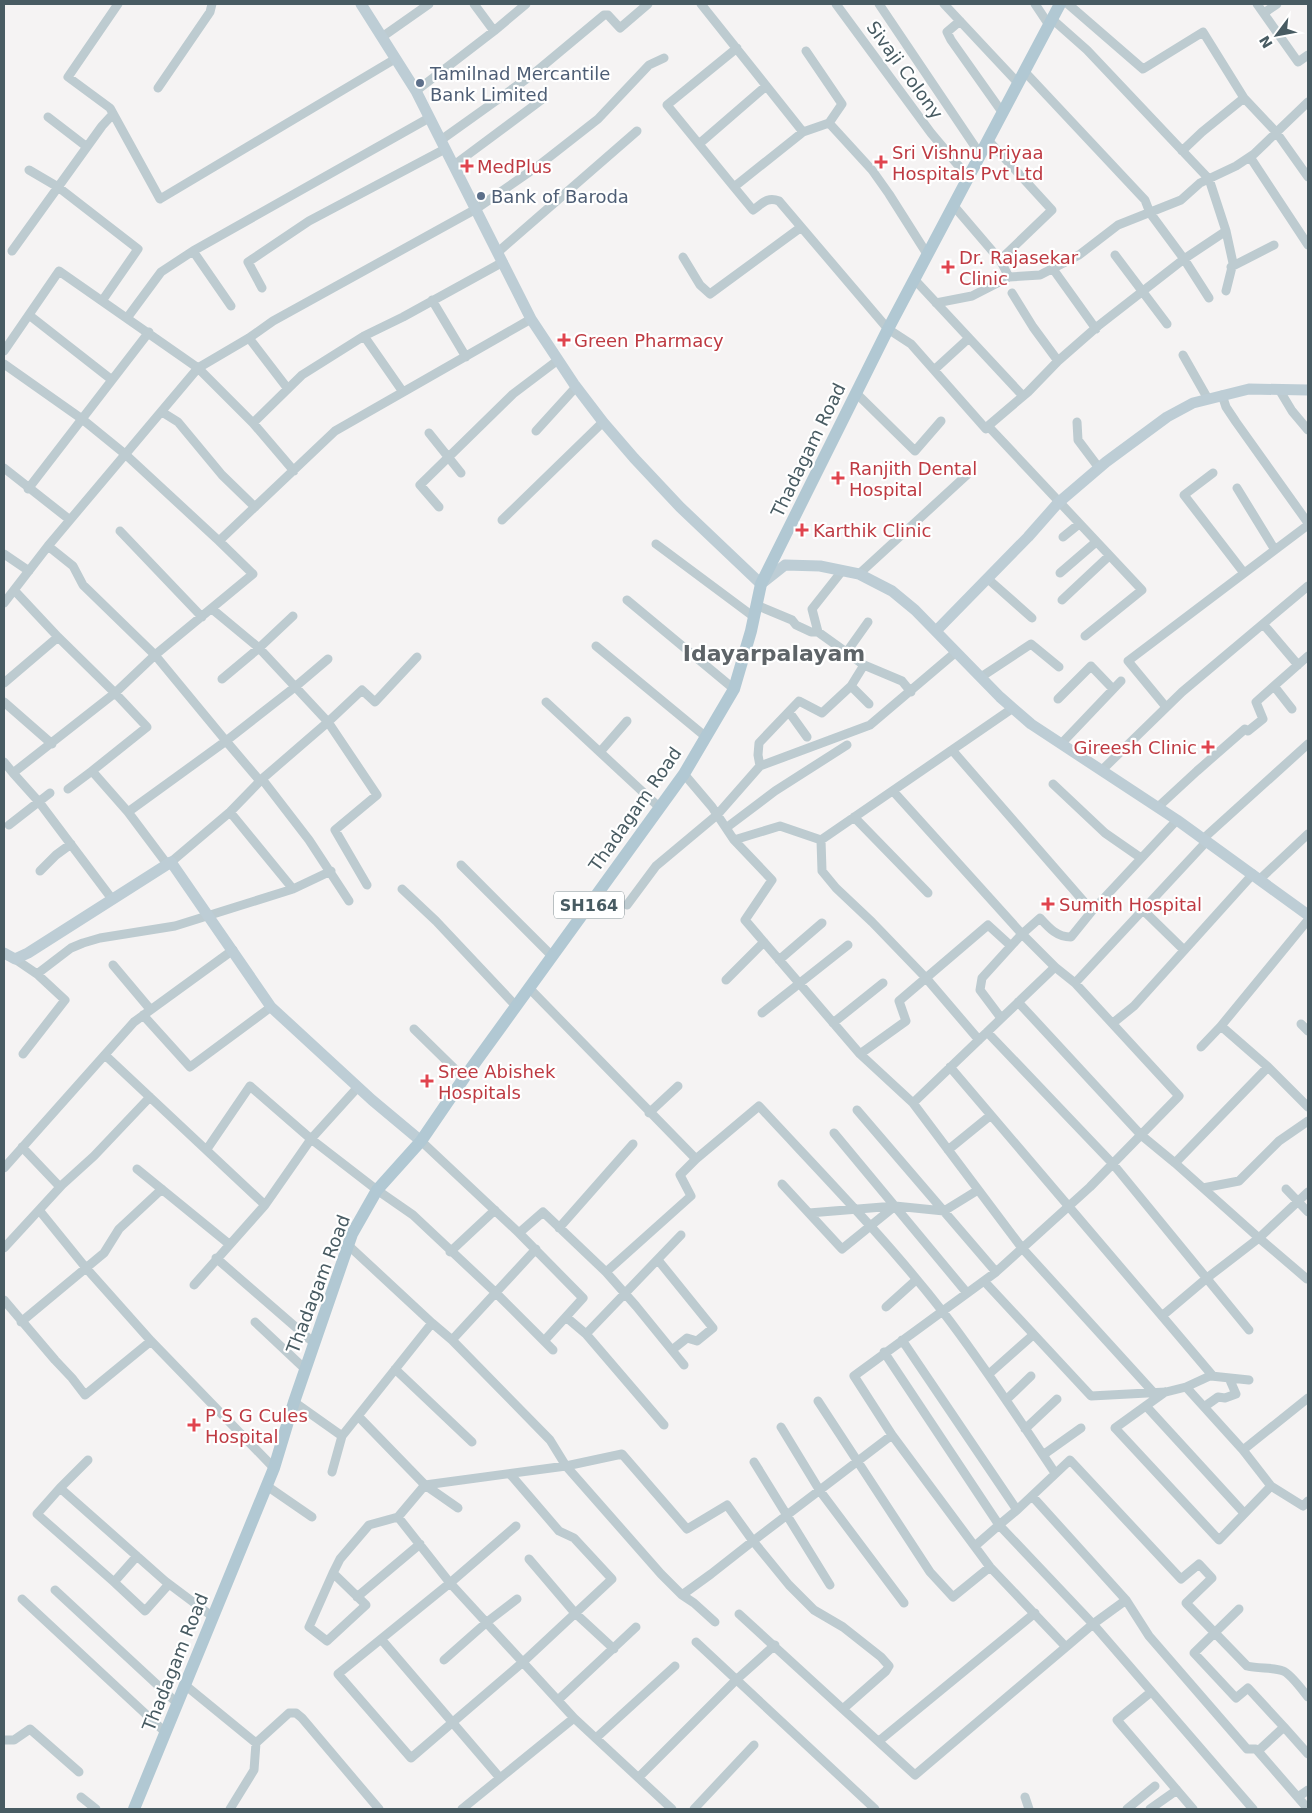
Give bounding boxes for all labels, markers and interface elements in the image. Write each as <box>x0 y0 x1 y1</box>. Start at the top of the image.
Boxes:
north arrow <box>1252 10 1302 60</box>
street label: Sivaji Colony <box>863 17 948 123</box>
text: N <box>1256 33 1276 51</box>
place label: Tamilnad Mercantile Bank Limited <box>429 63 610 105</box>
marker: Tamilnad Mercantile Bank Limited <box>414 77 426 89</box>
place label: Sri Vishnu Priyaa Hospitals Pvt Ltd <box>892 142 1043 184</box>
marker: Sri Vishnu Priyaa Hospitals Pvt Ltd <box>874 155 888 169</box>
place label: MedPlus <box>477 156 552 177</box>
marker: MedPlus <box>461 160 473 172</box>
place label: Bank of Baroda <box>491 186 629 207</box>
marker: Bank of Baroda <box>475 190 487 202</box>
place label: Dr. Rajasekar Clinic <box>959 247 1079 289</box>
marker: Dr. Rajasekar Clinic <box>941 260 955 274</box>
place label: Green Pharmacy <box>574 330 724 351</box>
marker: Green Pharmacy <box>558 334 570 346</box>
street label: Thadagam Road <box>766 379 850 521</box>
place label: Ranjith Dental Hospital <box>849 458 977 500</box>
marker: Ranjith Dental Hospital <box>831 471 845 485</box>
place label: Karthik Clinic <box>813 520 931 541</box>
marker: Karthik Clinic <box>795 523 809 537</box>
district label: Idayarpalayam <box>683 641 865 666</box>
place label: Gireesh Clinic <box>1074 737 1197 758</box>
marker: Gireesh Clinic <box>1201 740 1215 754</box>
street label: Thadagam Road <box>584 743 686 876</box>
road number: SH164 <box>554 892 624 918</box>
place label: Sumith Hospital <box>1059 894 1202 915</box>
marker: Sumith Hospital <box>1041 897 1055 911</box>
place label: Sree Abishek Hospitals <box>438 1061 556 1103</box>
marker: Sree Abishek Hospitals <box>420 1074 434 1088</box>
street label: Thadagam Road <box>282 1212 354 1357</box>
place label: P S G Cules Hospital <box>205 1405 308 1447</box>
marker: P S G Cules Hospital <box>187 1418 201 1432</box>
street label: Thadagam Road <box>137 1590 212 1735</box>

